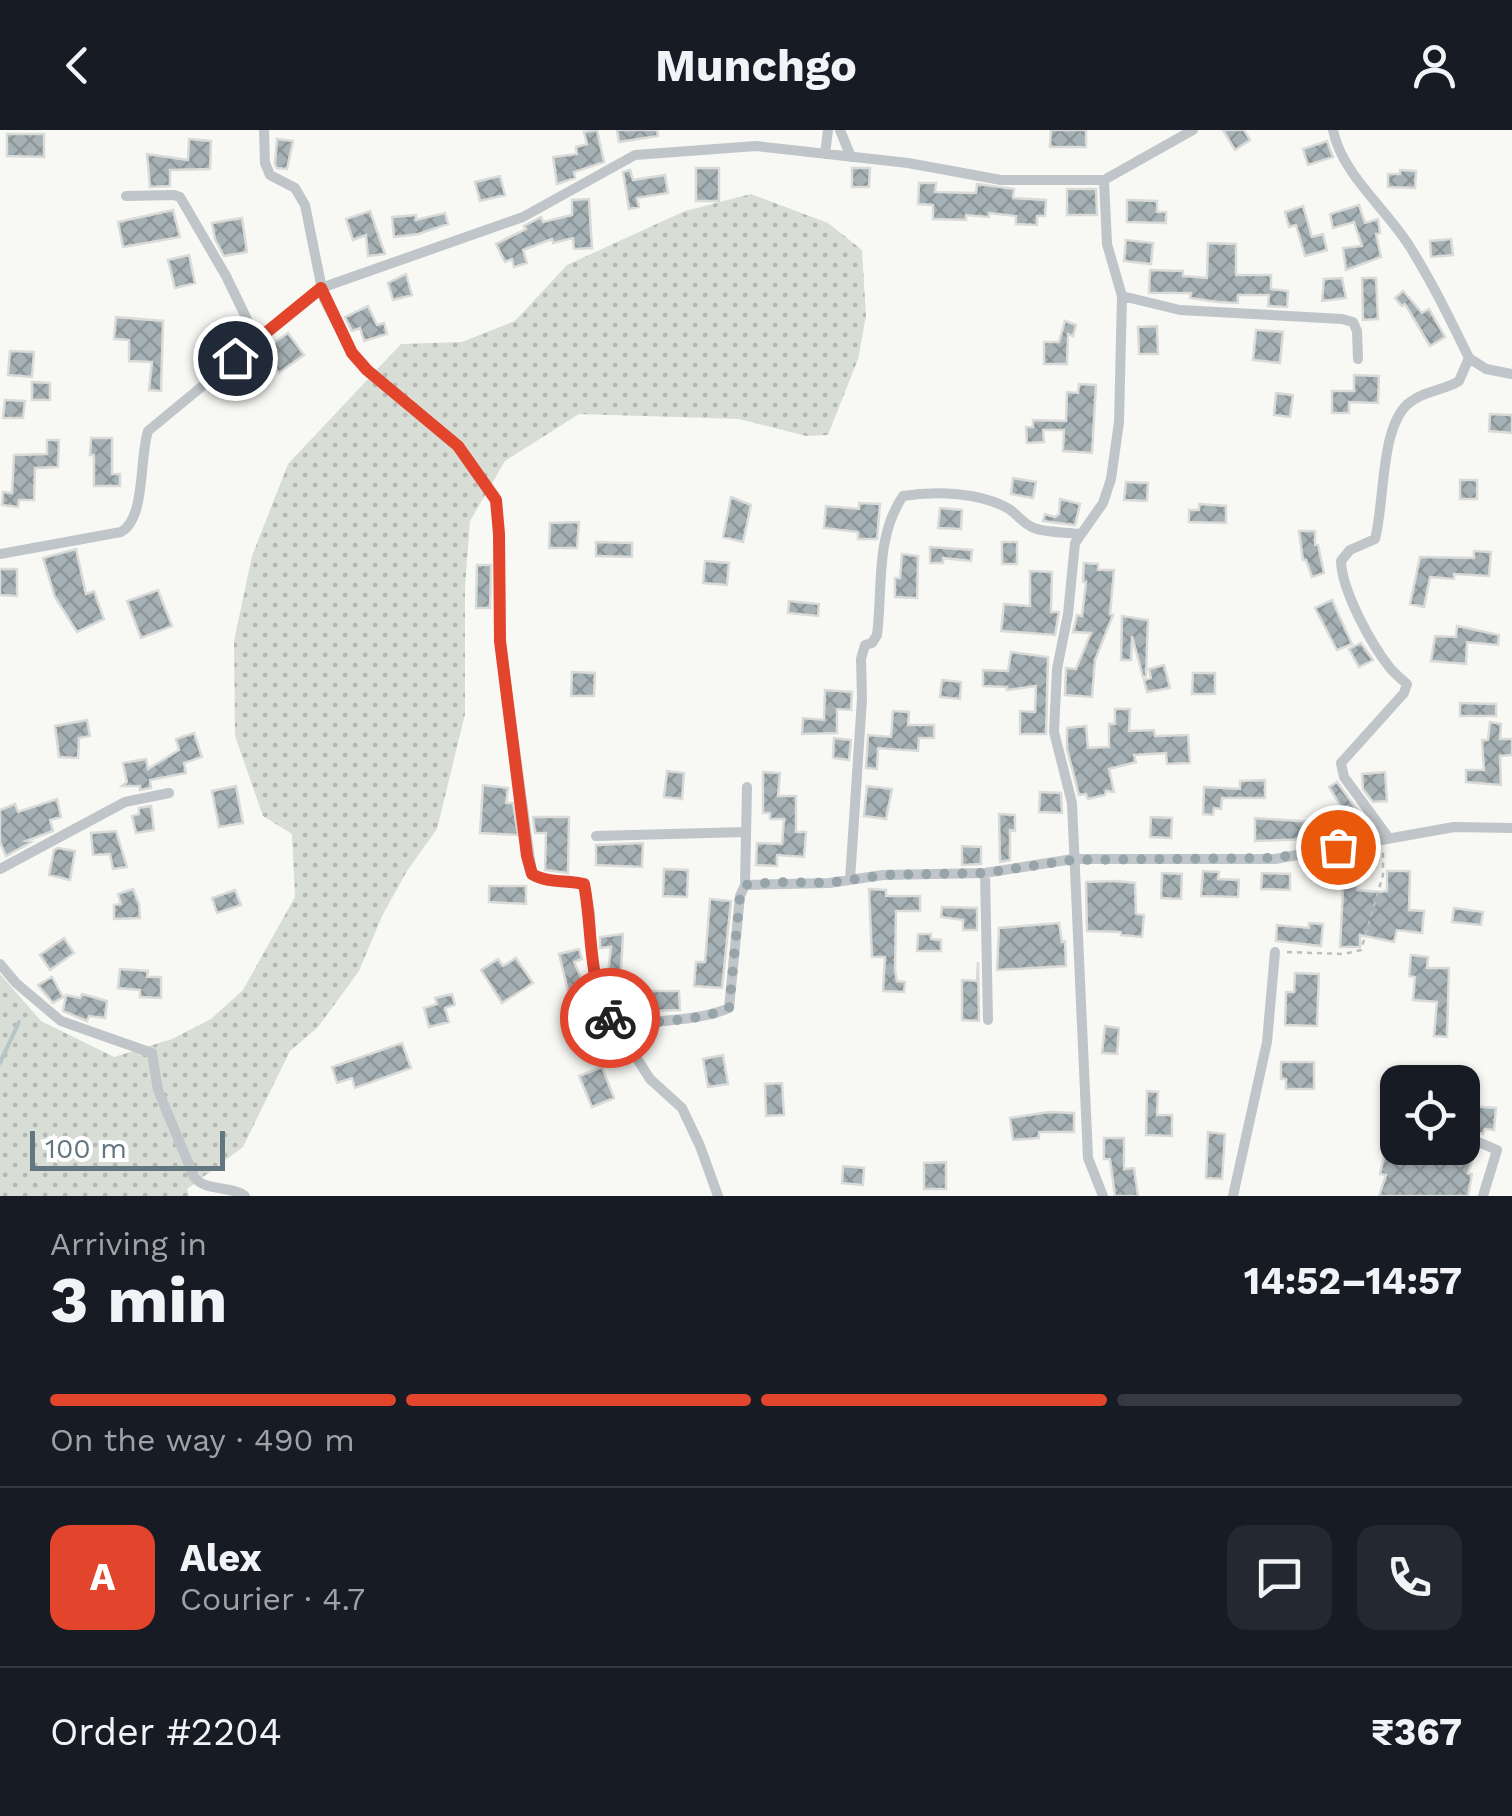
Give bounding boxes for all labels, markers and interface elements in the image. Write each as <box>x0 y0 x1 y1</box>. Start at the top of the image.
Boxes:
icon: back <box>50 38 105 93</box>
icon: person <box>1407 38 1462 93</box>
text: Munchgo <box>655 39 857 92</box>
pin <box>193 316 278 401</box>
icon: home <box>208 331 263 386</box>
pin <box>1296 805 1381 890</box>
icon: bag <box>1311 820 1366 875</box>
courier <box>560 968 660 1068</box>
icon: bike <box>583 991 638 1046</box>
map controls <box>1380 1065 1480 1165</box>
button: locate <box>1380 1065 1480 1165</box>
scale bar <box>30 1126 225 1170</box>
text: 100 m <box>45 1132 127 1165</box>
text: Arriving in <box>50 1225 207 1263</box>
text: 14:52–14:57 <box>1244 1259 1462 1303</box>
text: 3 min <box>50 1262 228 1338</box>
text: On the way · 490 m <box>50 1421 355 1459</box>
button: chat <box>1227 1525 1332 1630</box>
button: phone <box>1357 1525 1462 1630</box>
text: Alex <box>180 1536 262 1580</box>
text: A <box>90 1555 115 1599</box>
text: Courier · 4.7 <box>180 1580 365 1618</box>
text: Order #2204 <box>50 1710 282 1754</box>
text: ₹367 <box>1371 1710 1462 1754</box>

